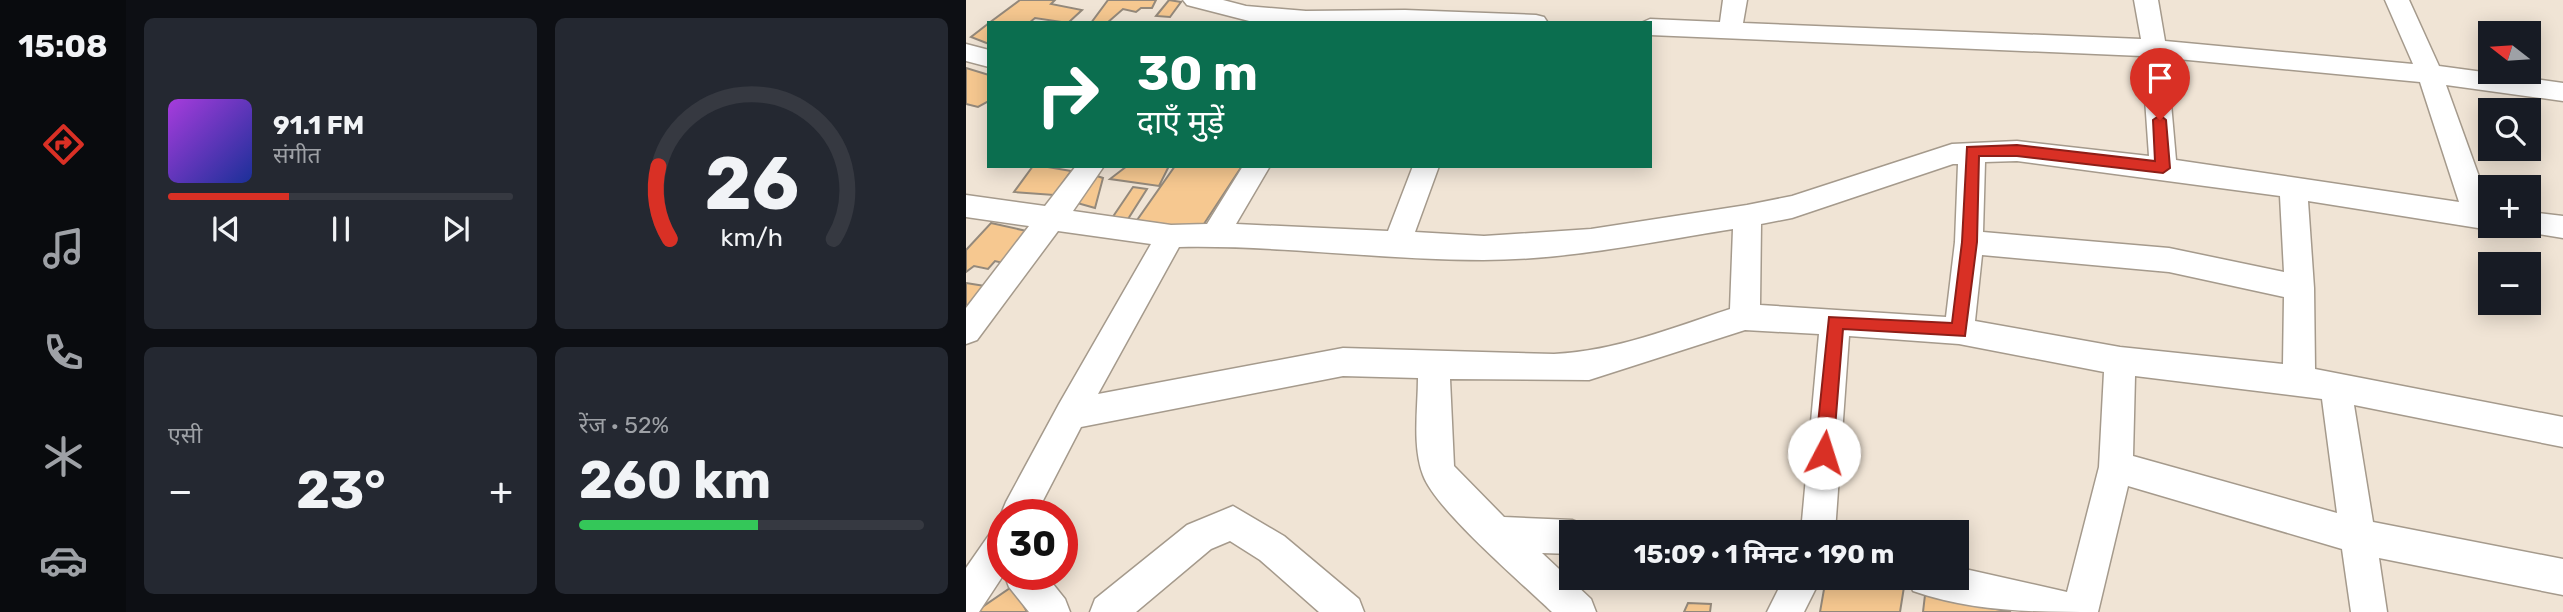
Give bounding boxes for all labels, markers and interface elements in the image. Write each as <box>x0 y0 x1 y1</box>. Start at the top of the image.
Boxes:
north arrow <box>2478 21 2541 84</box>
map controls <box>2478 21 2541 315</box>
text: 15:08 <box>18 27 108 65</box>
text: 30 m <box>1137 44 1258 102</box>
pin <box>2130 48 2190 120</box>
icon: right <box>1022 49 1113 140</box>
icon: arrive <box>2141 59 2179 97</box>
button: search <box>2478 98 2541 161</box>
text: दाएँ मुड़ें <box>1137 103 1224 141</box>
text: 91.1 FM <box>273 110 364 141</box>
icon: directions <box>39 120 88 169</box>
text: संगीत <box>273 141 321 169</box>
text: 26 <box>704 142 799 228</box>
button: + <box>2478 175 2541 238</box>
icon: previous <box>207 210 245 248</box>
icon: pause <box>322 210 360 248</box>
icon: next <box>437 210 475 248</box>
text: km/h <box>720 223 783 252</box>
icon: music <box>39 224 88 273</box>
button: − <box>2478 252 2541 315</box>
icon: phone <box>39 328 88 377</box>
text: रेंज · 52% <box>579 411 669 439</box>
position arrow <box>1787 416 1861 490</box>
text: एसी <box>168 421 202 449</box>
icon: climate <box>39 432 88 481</box>
text: 260 km <box>579 449 771 511</box>
text: 23° <box>296 459 386 521</box>
text: − <box>168 468 193 514</box>
text: + <box>489 468 513 514</box>
speed limit sign: 30 <box>987 499 1078 590</box>
icon: car <box>39 536 88 585</box>
text: 15:09 · 1 मिनट · 190 m <box>1634 539 1894 570</box>

